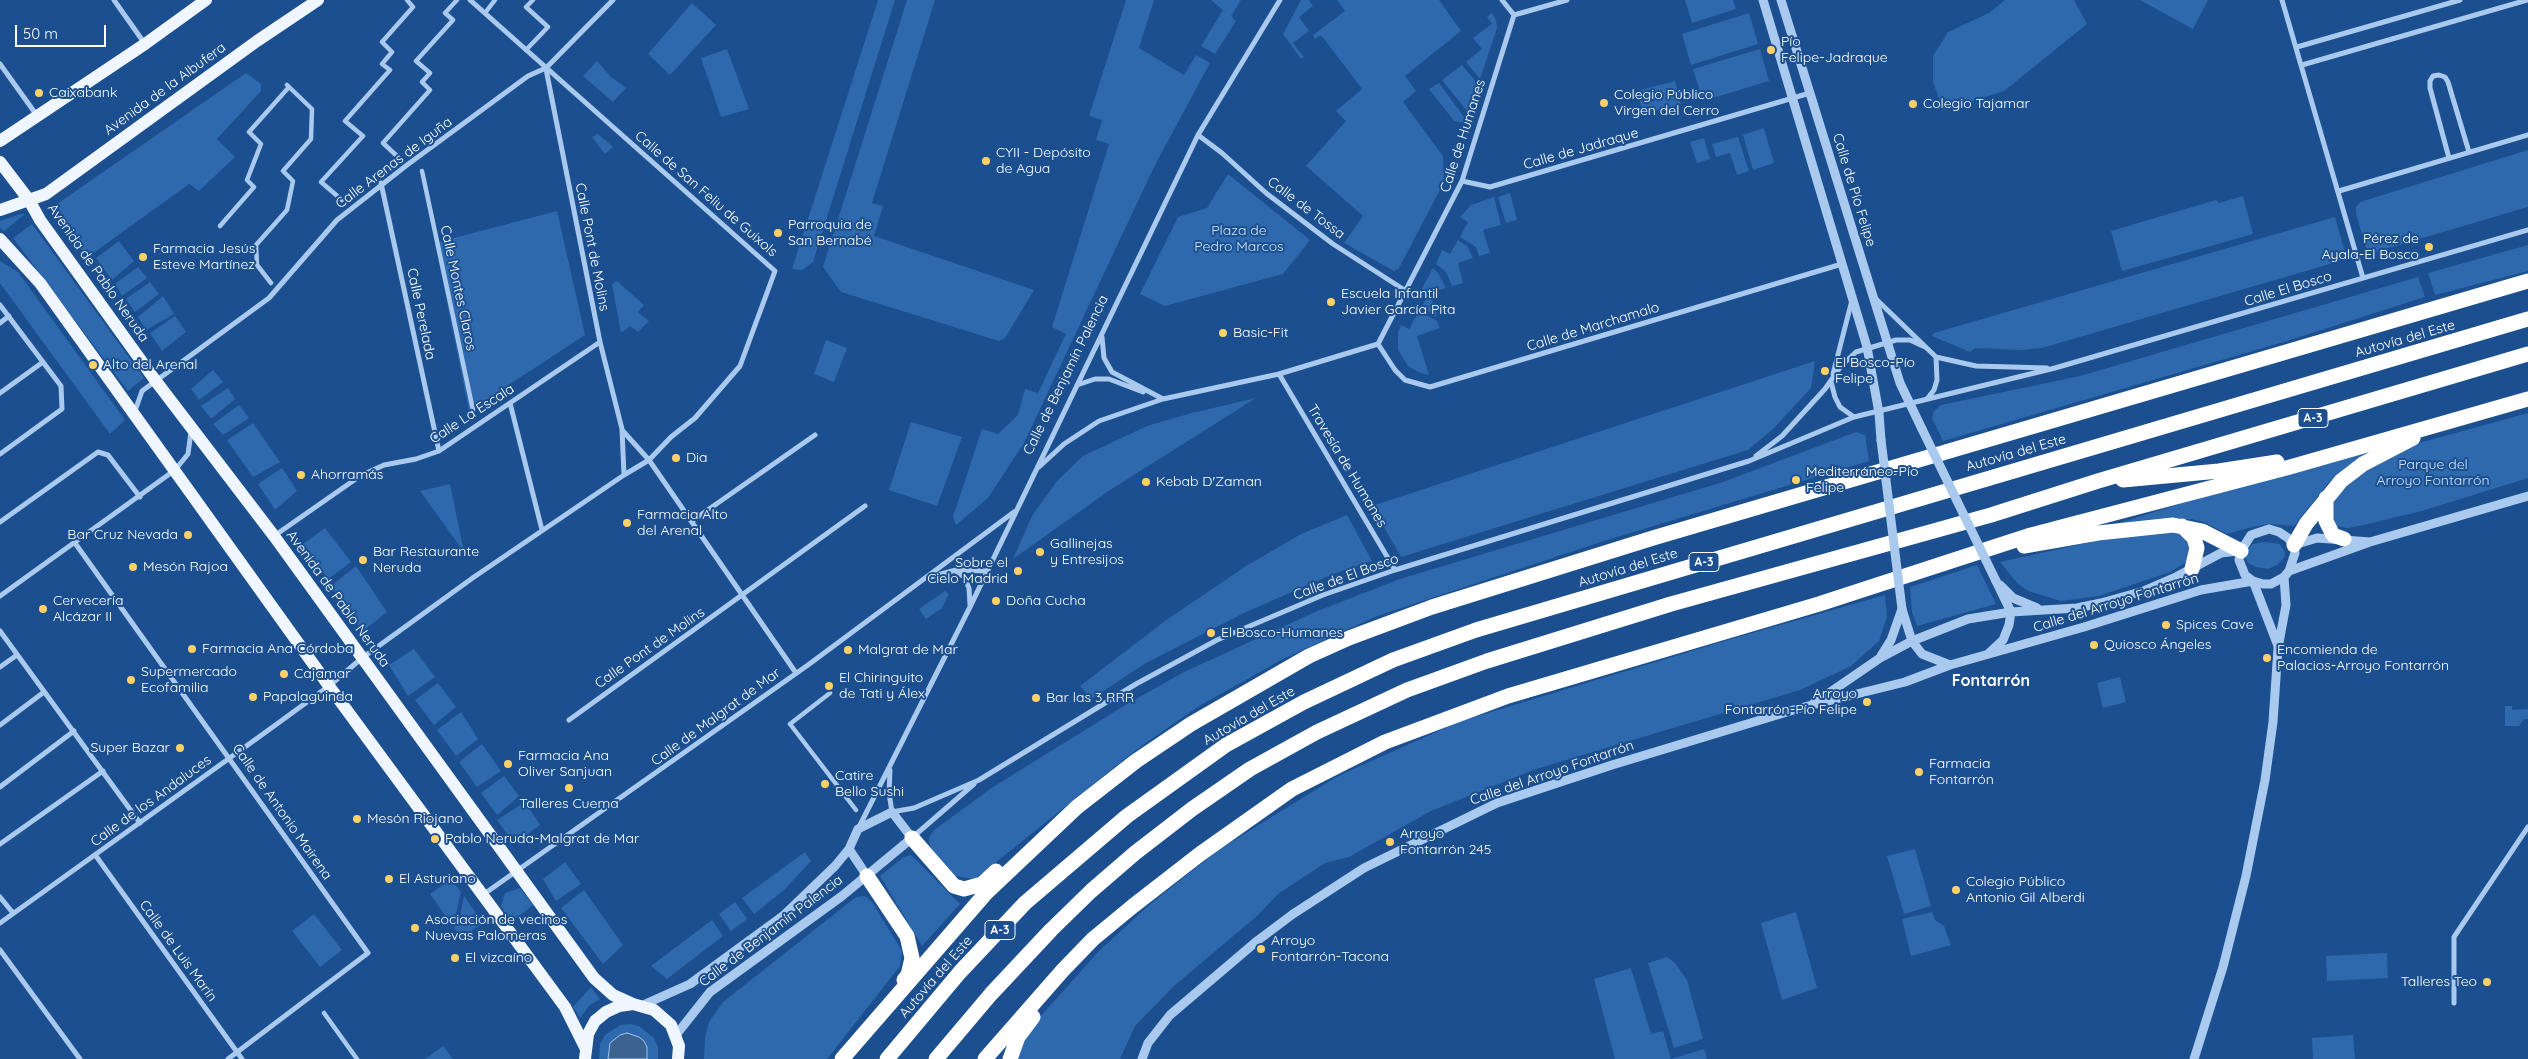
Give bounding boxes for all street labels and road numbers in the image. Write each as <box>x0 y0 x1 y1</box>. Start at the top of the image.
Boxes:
street label: Avenida de la Albufera <box>101 39 229 139</box>
street label: Calle de Humanes <box>1437 77 1489 195</box>
street label: Calle Arenas de Iguña <box>332 114 456 212</box>
street label: Calle de Jadraque <box>1522 125 1640 173</box>
street label: Calle de San Feliu de Guixols <box>631 127 781 261</box>
street label: Calle de Pío Felipe <box>1829 131 1879 249</box>
street label: Calle de Tossa <box>1264 173 1348 243</box>
street label: Calle Pont de Molins <box>571 182 613 312</box>
street label: Avenida de Pablo Neruda <box>44 201 152 345</box>
street label: Calle Montes Claros <box>437 224 479 352</box>
street label: Calle Perelada <box>403 267 439 361</box>
street label: Calle El Bosco <box>2242 268 2334 310</box>
street label: Calle de Benjamín Palencia <box>1020 292 1112 458</box>
street label: Calle de Marchamalo <box>1525 299 1661 355</box>
street label: Autovía del Este <box>2353 317 2457 361</box>
street label: Calle La Escala <box>427 380 517 448</box>
street label: Travesía de Humanes <box>1304 402 1390 530</box>
road number: A-3 <box>2298 408 2328 428</box>
street label: Autovía del Este <box>1964 431 2068 475</box>
street label: Avenida de Pablo Neruda <box>283 527 393 671</box>
street label: Autovía del Este <box>1576 545 1680 591</box>
street label: Calle de El Bosco <box>1291 550 1401 604</box>
road number: A-3 <box>1689 552 1719 572</box>
street label: Calle del Arroyo Fontarrón <box>2031 570 2201 636</box>
street label: Calle Pont de Molins <box>592 604 708 692</box>
street label: Calle de Malgrat de Mar <box>648 664 784 770</box>
street label: Autovía del Este <box>1200 683 1298 749</box>
street label: Calle del Arroyo Fontarrón <box>1468 737 1636 809</box>
street label: Calle de Antonio Mairena <box>229 741 335 883</box>
street label: Calle de los Andaluces <box>88 752 214 850</box>
street label: Calle de Benjamín Palencia <box>696 871 846 991</box>
street label: Calle de Luis Marín <box>136 897 220 1005</box>
road number: A-3 <box>985 920 1015 940</box>
street label: Autovía del Este <box>896 933 976 1021</box>

